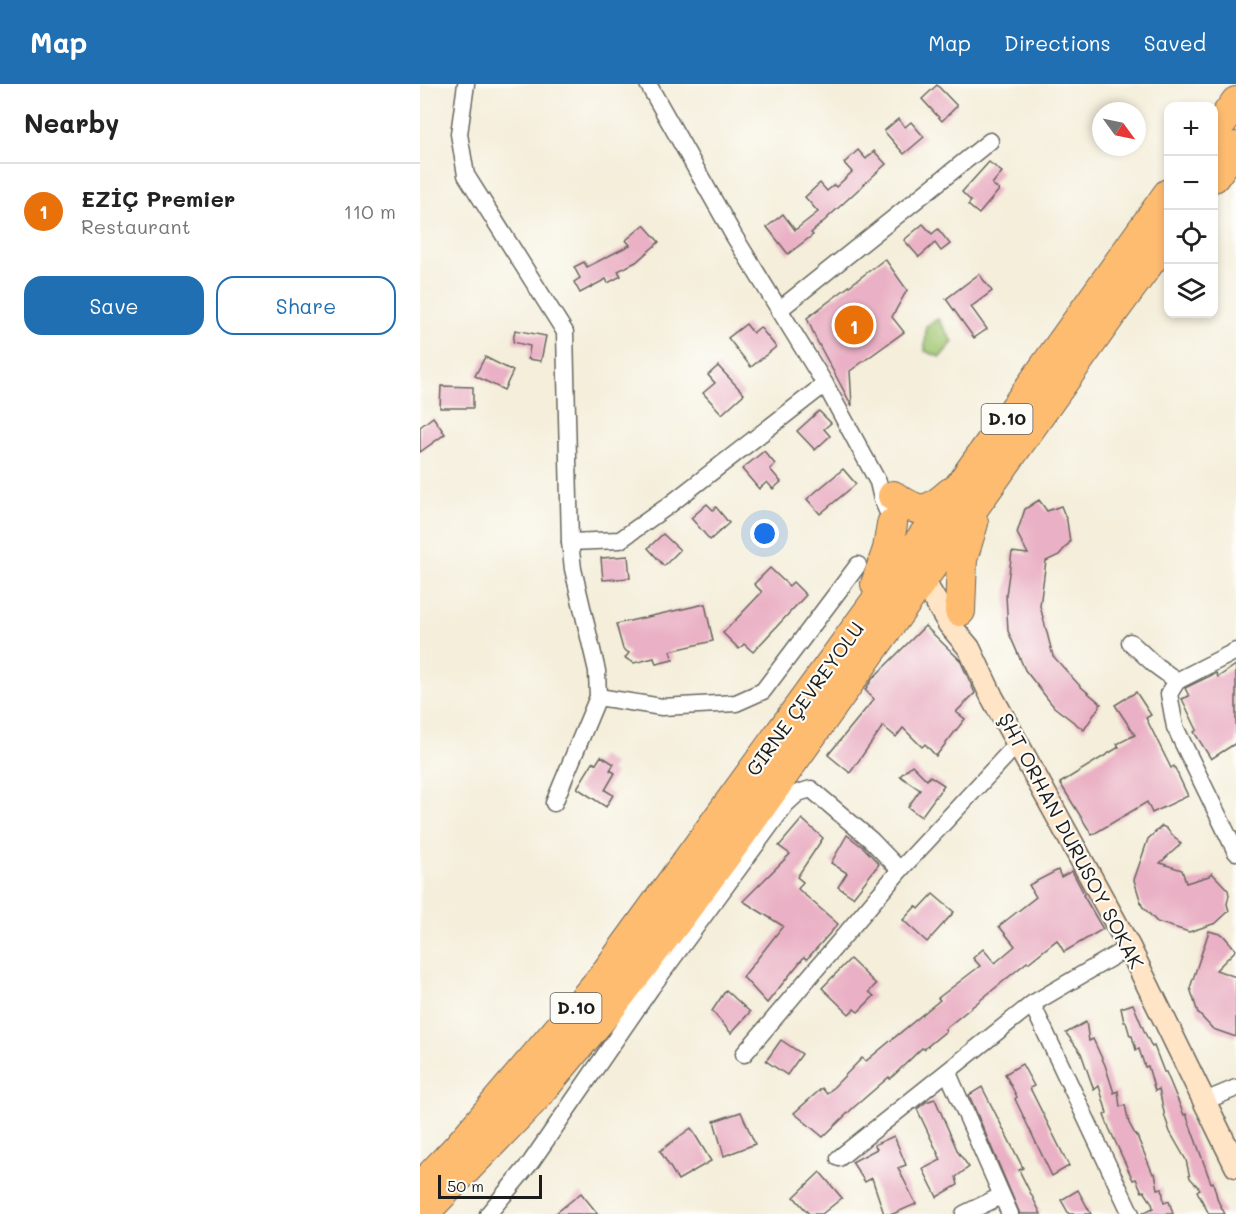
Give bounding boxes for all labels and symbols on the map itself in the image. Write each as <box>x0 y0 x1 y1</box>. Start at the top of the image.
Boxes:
north arrow <box>1092 102 1146 156</box>
pin: 1 <box>834 302 874 348</box>
road number: D.10 <box>982 404 1032 434</box>
your location <box>750 519 779 548</box>
street label: GIRNE ÇEVREYOLU <box>739 616 869 781</box>
street label: ŞHT ORHAN DURUSOY SOKAK <box>993 708 1151 973</box>
road number: D.10 <box>550 993 602 1023</box>
scale bar <box>438 1172 542 1200</box>

